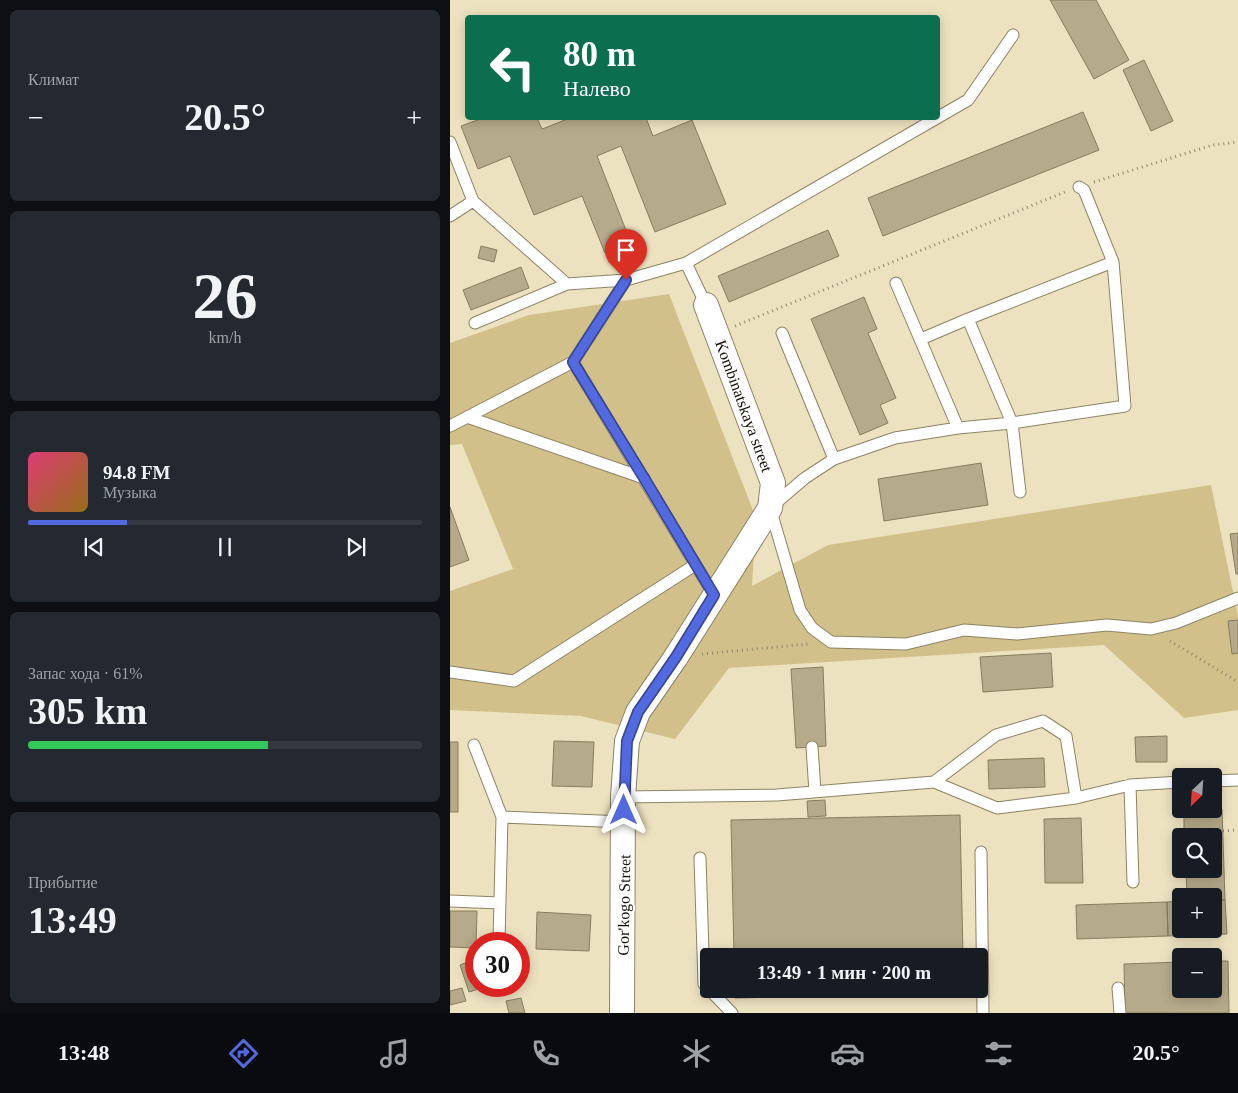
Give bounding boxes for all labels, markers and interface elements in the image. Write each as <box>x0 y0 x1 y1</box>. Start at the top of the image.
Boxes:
icon: left <box>480 35 545 100</box>
text: 80 m <box>563 35 636 74</box>
text: Климат <box>28 71 79 88</box>
text: Налево <box>563 76 631 101</box>
text: 20.5° <box>184 96 266 138</box>
text: − <box>28 102 44 133</box>
text: + <box>406 102 422 133</box>
pin <box>605 229 647 280</box>
icon: arrive <box>612 236 640 264</box>
text: 26 <box>193 260 258 332</box>
text: km/h <box>209 329 241 346</box>
street label: Kombinatskaya street <box>711 338 776 475</box>
text: 94.8 FM <box>103 462 171 483</box>
text: Музыка <box>103 484 157 501</box>
icon: previous <box>80 533 108 561</box>
icon: pause <box>211 533 239 561</box>
icon: next <box>342 533 370 561</box>
text: Запас хода · 61% <box>28 665 143 682</box>
text: 305 km <box>28 690 147 732</box>
north arrow <box>1172 768 1222 818</box>
map controls <box>1172 768 1222 998</box>
position arrow <box>597 783 649 835</box>
button: search <box>1172 828 1222 878</box>
street label: Gor'kogo Street <box>615 854 634 956</box>
text: Прибытие <box>28 874 98 891</box>
button: + <box>1172 888 1222 938</box>
text: 13:49 <box>28 899 117 941</box>
speed limit sign: 30 <box>465 932 530 997</box>
button: − <box>1172 948 1222 998</box>
text: 13:49 · 1 мин · 200 m <box>757 962 931 983</box>
icon: directions <box>226 1036 261 1071</box>
icon: music <box>377 1036 412 1071</box>
icon: phone <box>528 1036 563 1071</box>
icon: climate <box>679 1036 714 1071</box>
icon: car <box>830 1036 865 1071</box>
icon: filters <box>981 1036 1016 1071</box>
text: 13:48 <box>58 1040 109 1065</box>
text: 20.5° <box>1133 1040 1180 1065</box>

